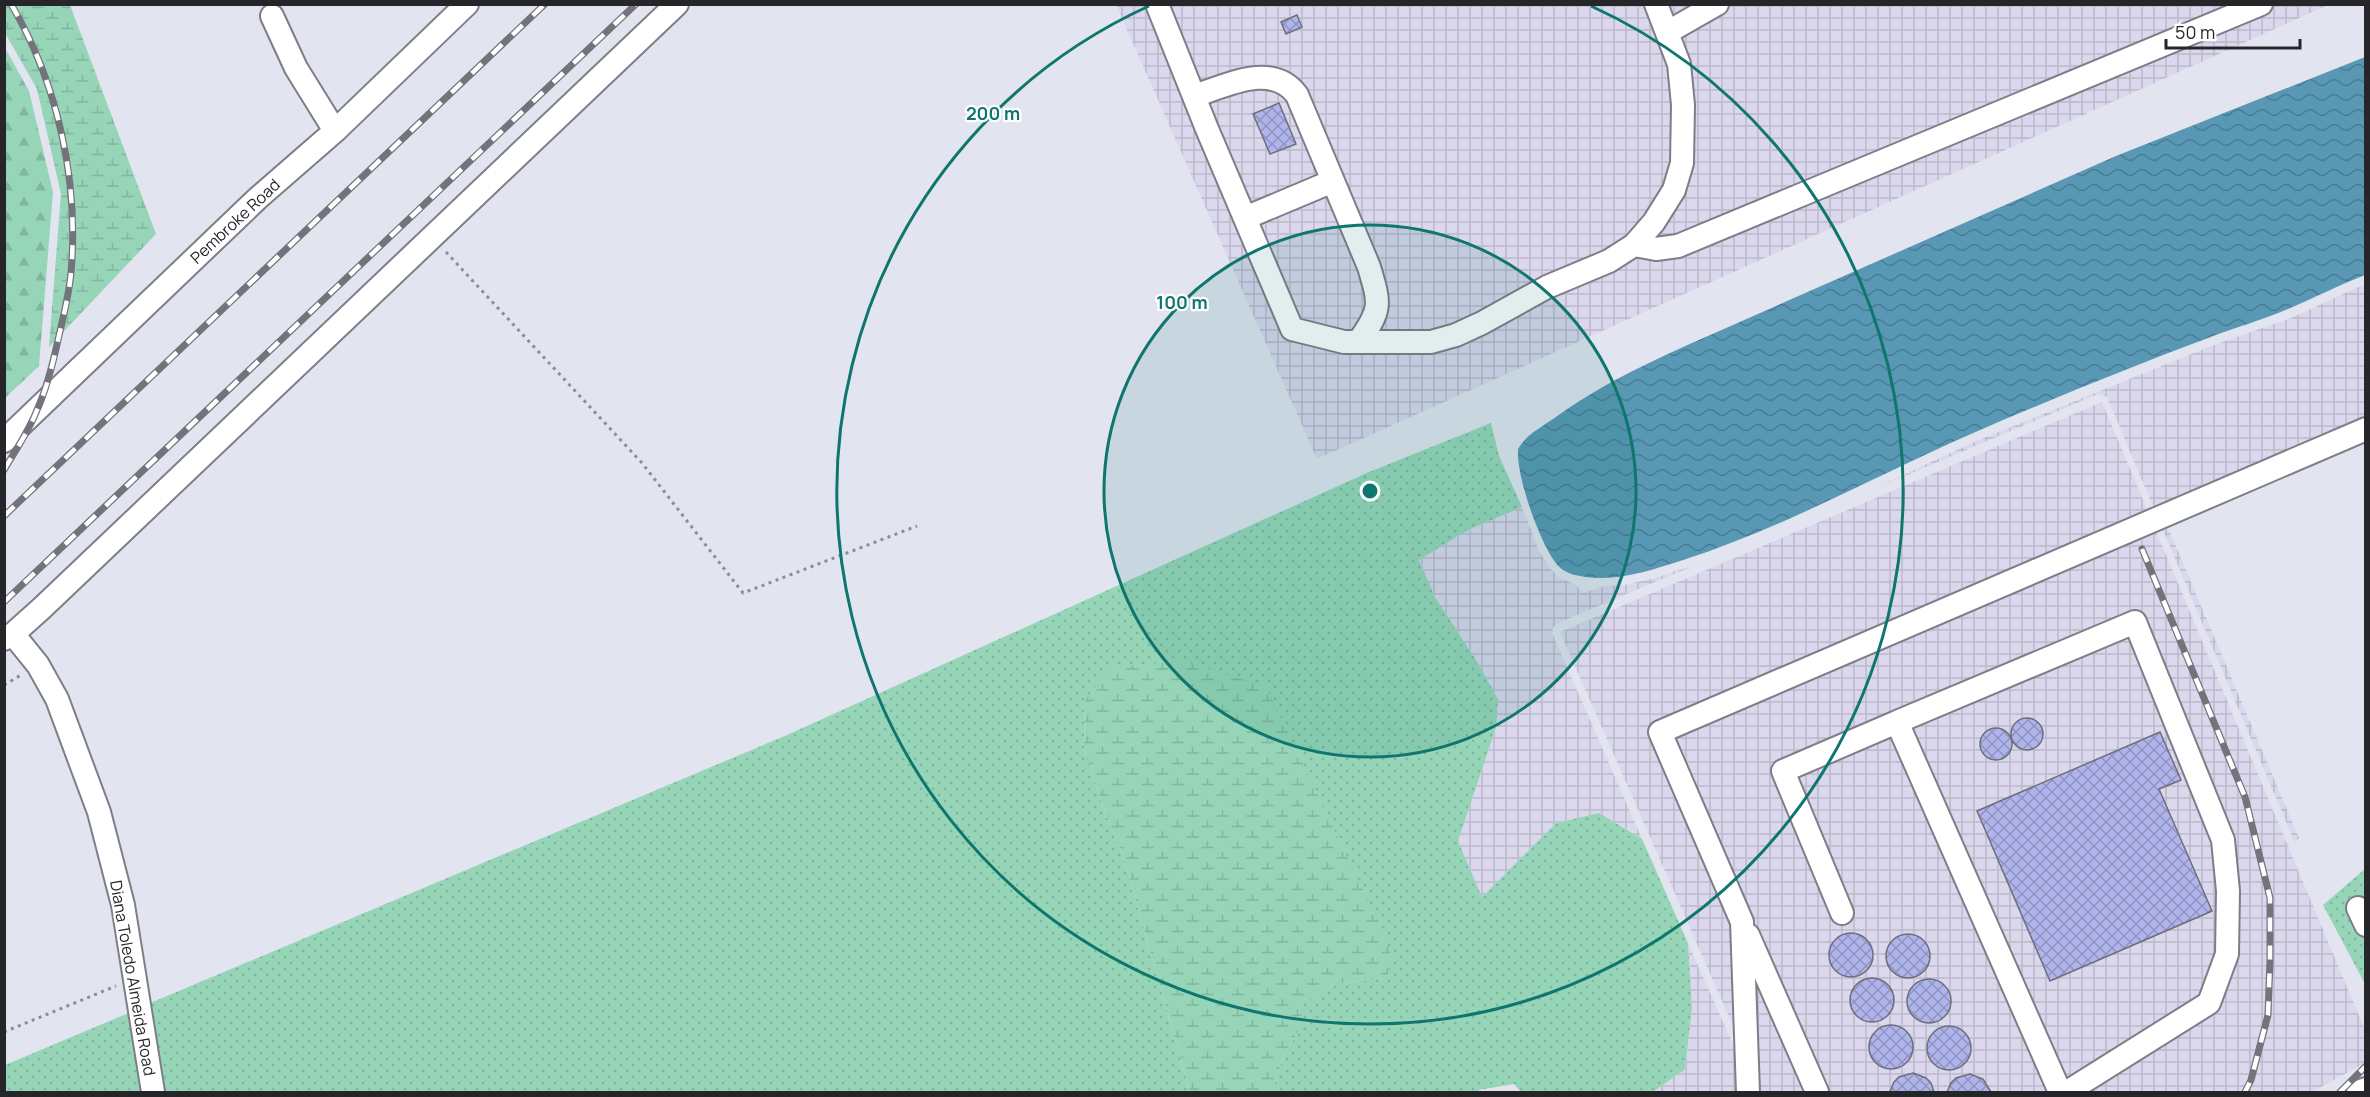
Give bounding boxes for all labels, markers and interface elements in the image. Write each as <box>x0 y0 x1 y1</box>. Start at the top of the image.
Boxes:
scale bar <box>2166 12 2300 50</box>
text: 50 m <box>2175 20 2215 44</box>
text: 200 m <box>966 101 1020 125</box>
street label: Pembroke Road <box>185 174 285 268</box>
text: 100 m <box>1156 290 1208 314</box>
centre of rings <box>1360 481 1380 501</box>
street label: Diana Toledo Almeida Road <box>105 879 161 1077</box>

